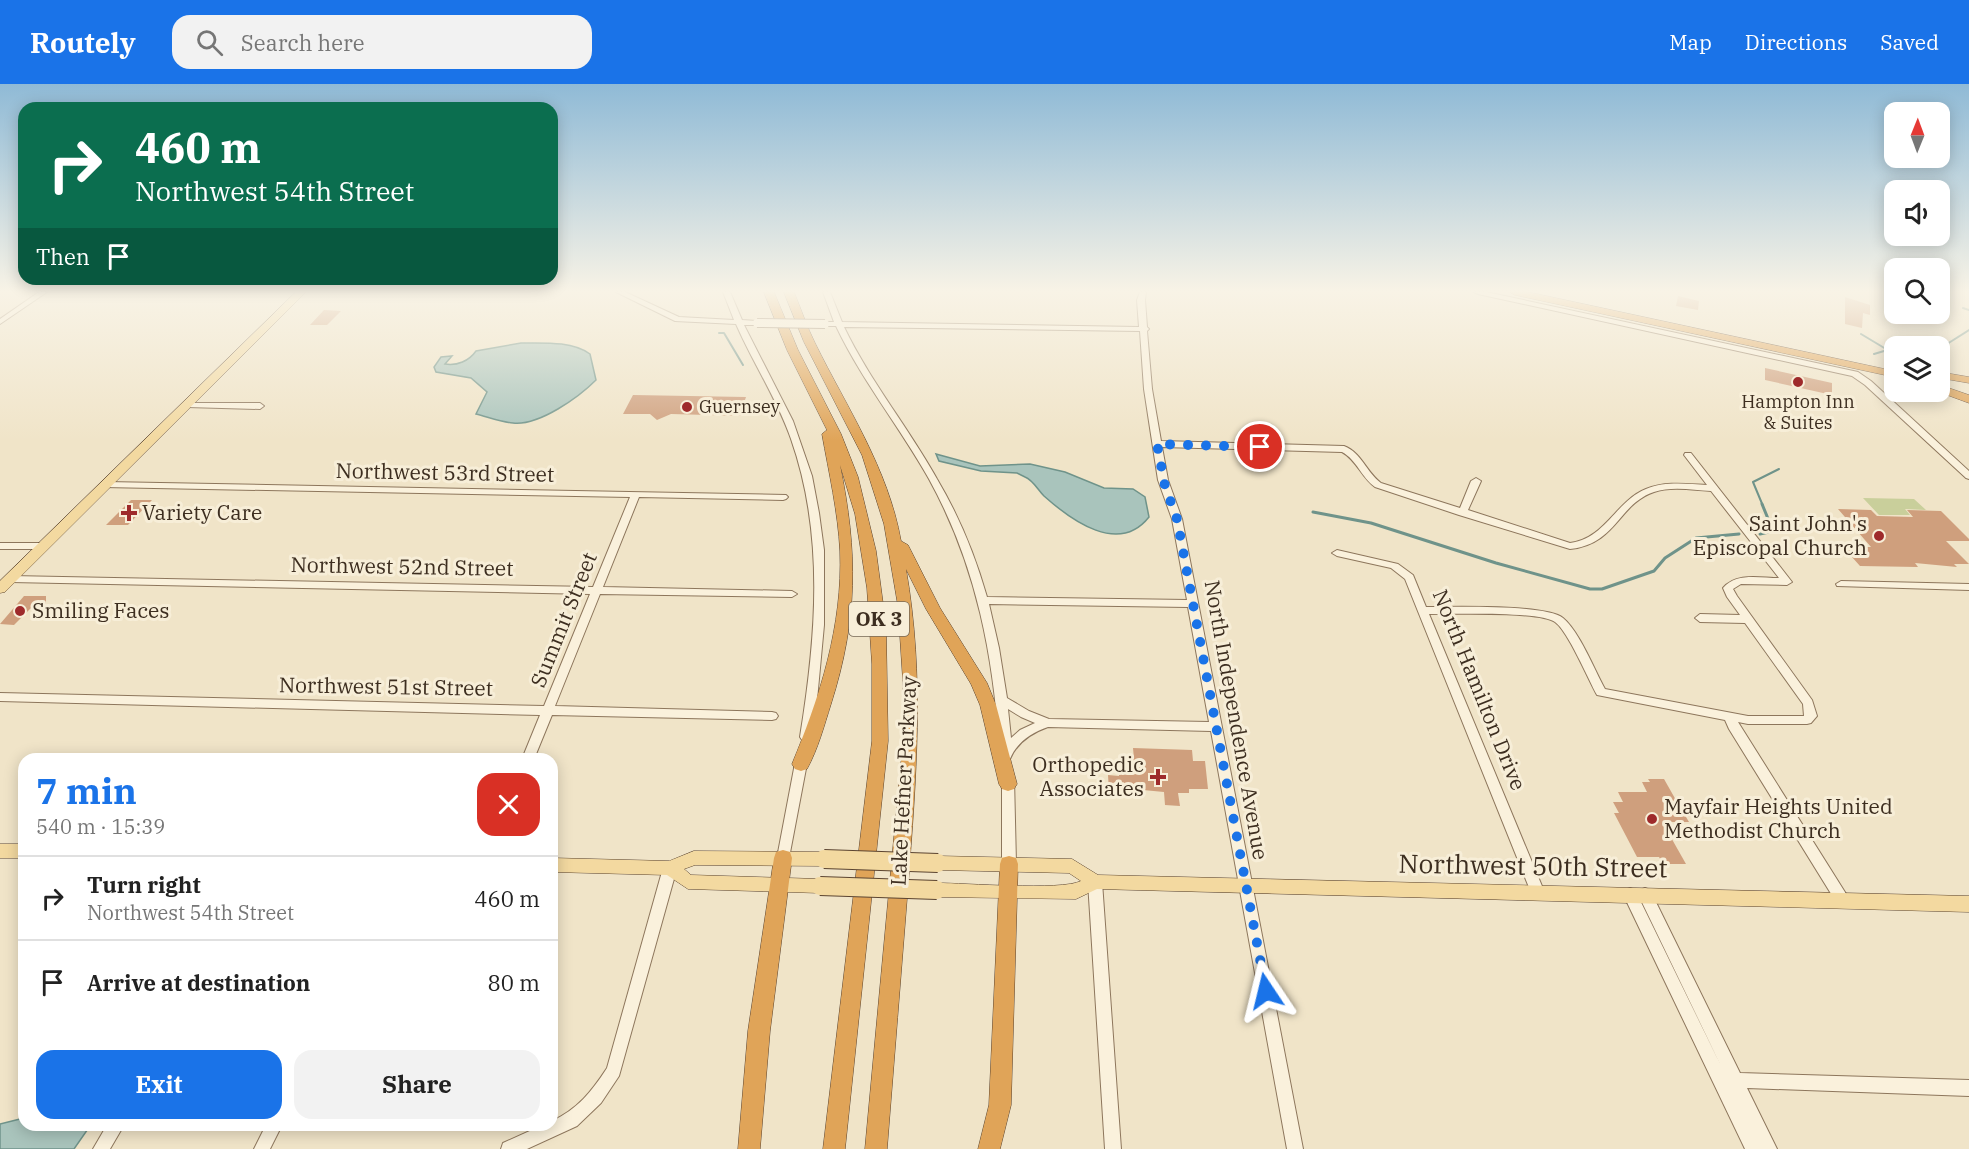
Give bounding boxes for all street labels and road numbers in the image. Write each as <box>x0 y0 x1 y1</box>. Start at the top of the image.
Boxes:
street label: Northwest 53rd Street <box>335 456 555 488</box>
street label: Summit Street <box>523 548 603 691</box>
street label: Northwest 52nd Street <box>290 550 514 582</box>
street label: North Independence Avenue <box>1199 578 1275 862</box>
street label: North Hamilton Drive <box>1427 585 1533 794</box>
road number: OK 3 <box>849 602 909 636</box>
street label: Northwest 51st Street <box>279 670 493 702</box>
street label: Lake Hefner Parkway <box>884 674 923 887</box>
street label: Northwest 50th Street <box>1398 846 1668 884</box>

